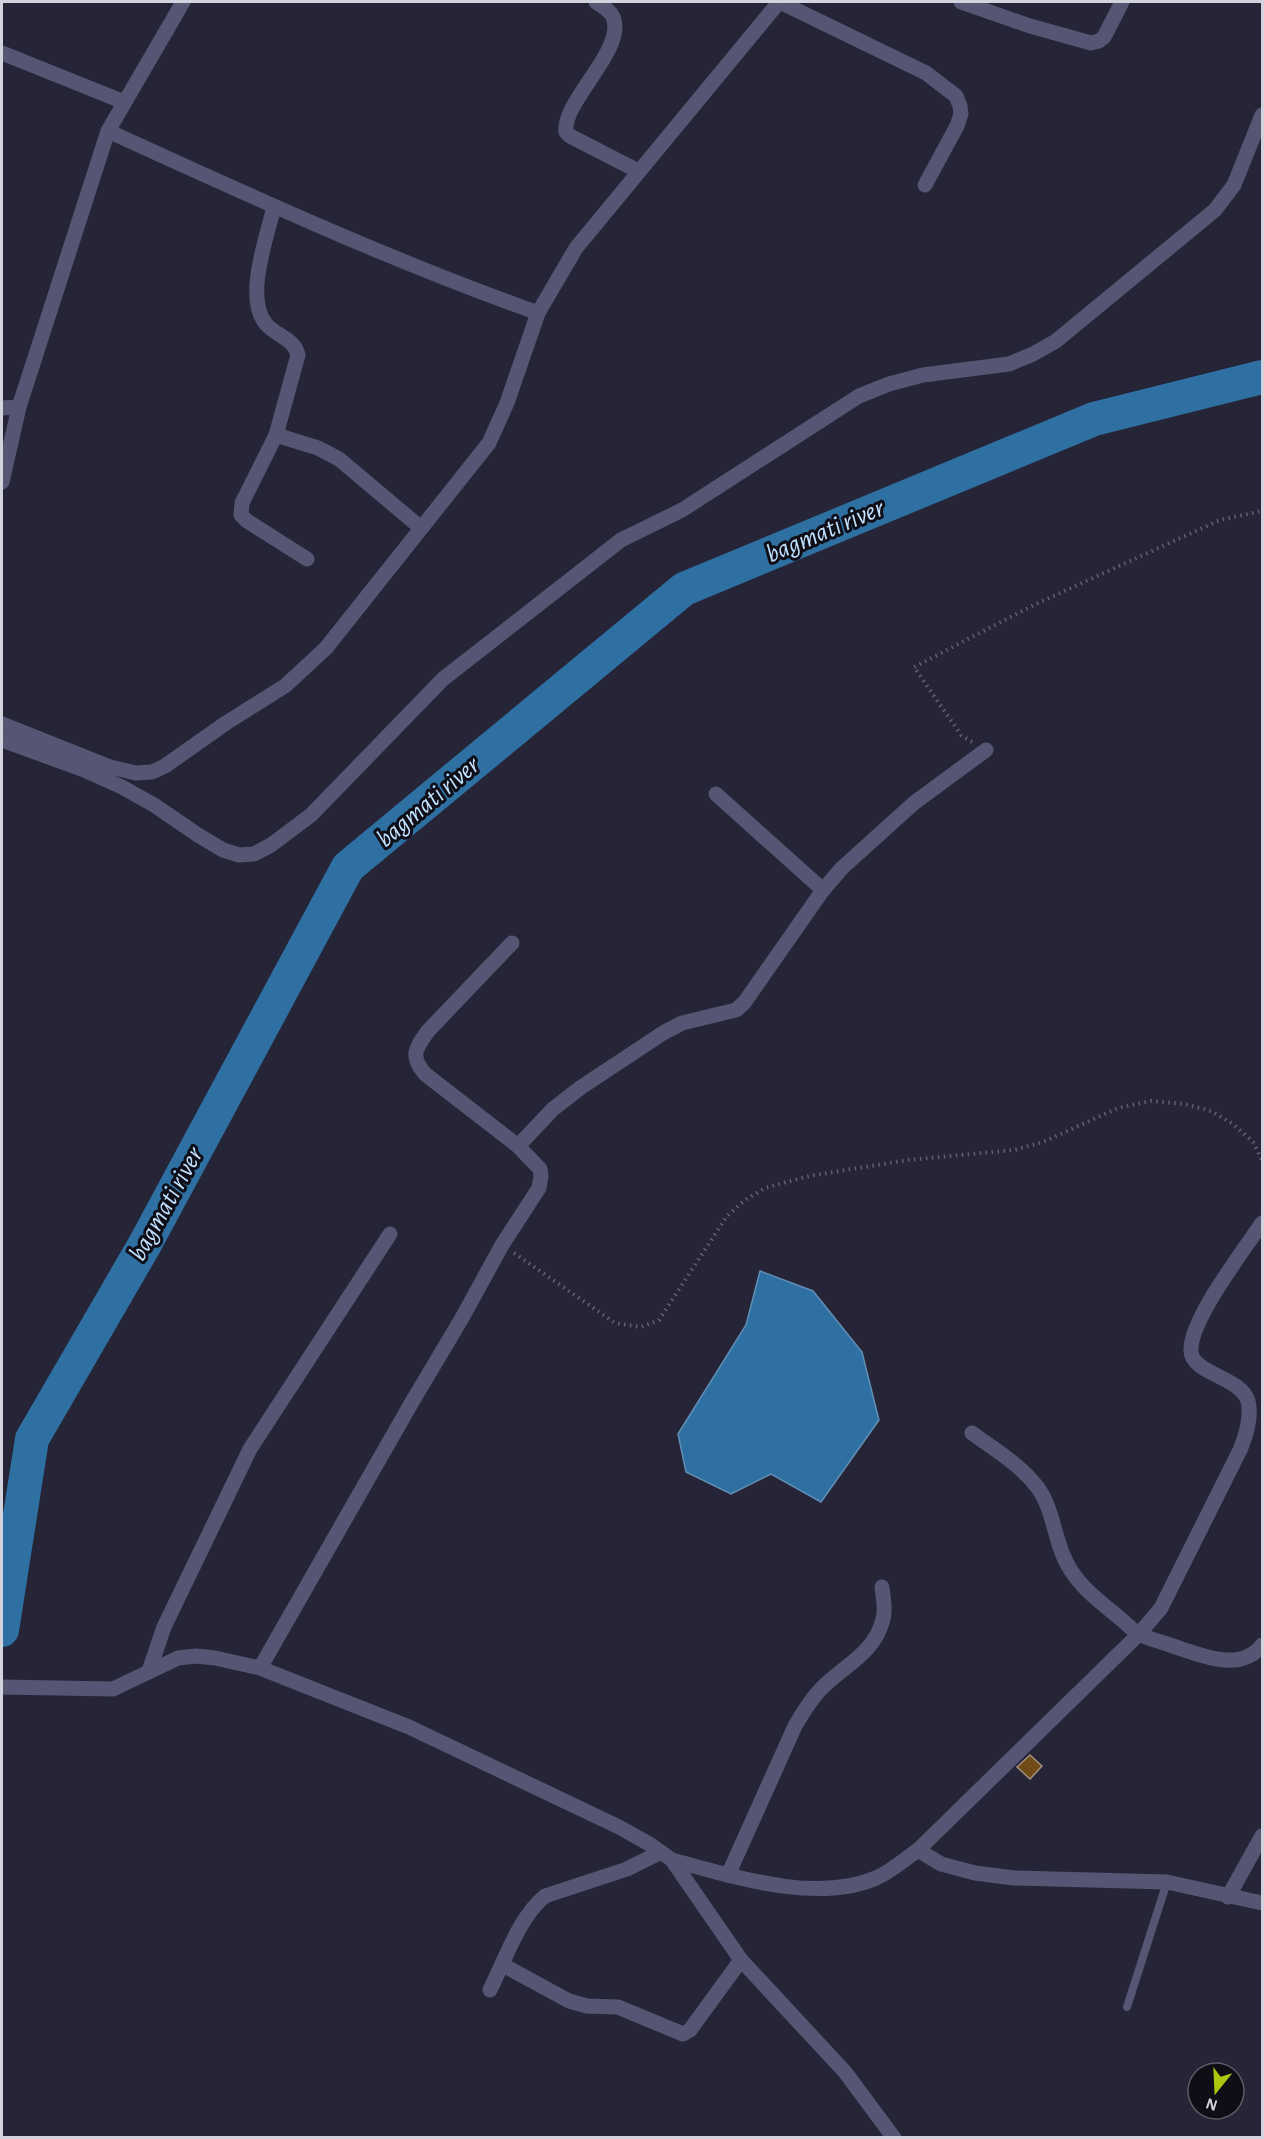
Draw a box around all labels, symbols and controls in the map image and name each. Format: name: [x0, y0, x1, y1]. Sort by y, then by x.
water label: bagmati river: [762, 494, 889, 567]
water label: bagmati river: [372, 751, 485, 852]
water label: bagmati river: [124, 1142, 208, 1265]
north arrow: [1186, 2061, 1246, 2121]
text: N: [1204, 2095, 1219, 2114]

